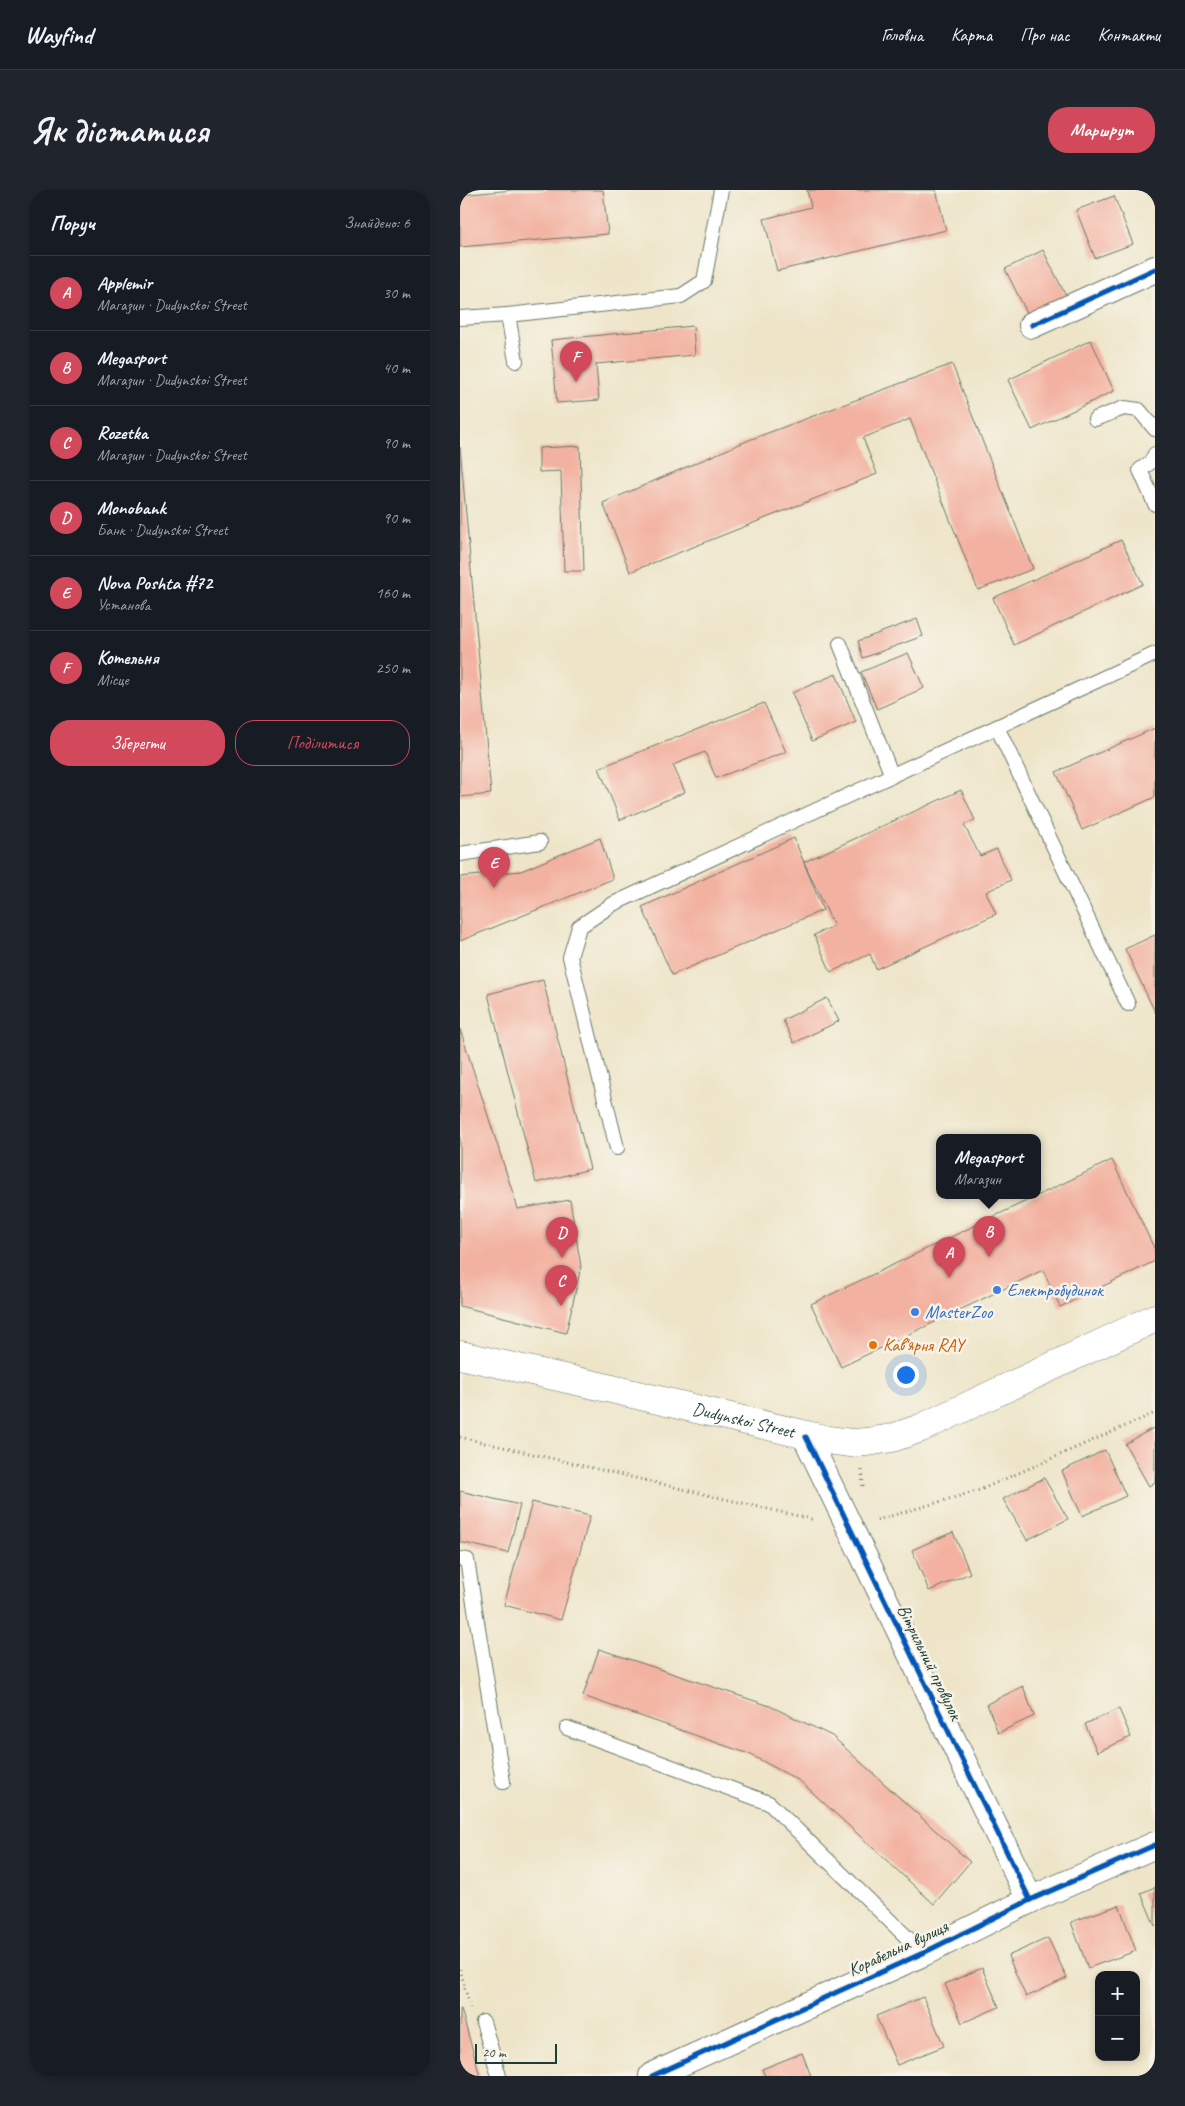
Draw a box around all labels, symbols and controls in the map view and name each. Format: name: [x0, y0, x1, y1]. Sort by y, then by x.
text: Wayfind: [25, 20, 92, 50]
text: Головна: [881, 24, 923, 46]
text: Карта: [951, 24, 992, 46]
text: Про нас: [1020, 24, 1070, 46]
text: Контакти: [1098, 24, 1160, 46]
button: Маршрут: [1048, 107, 1155, 153]
text: Як дістатися: [30, 108, 208, 153]
text: Поруч: [50, 210, 95, 236]
text: Знайдено: 6: [344, 213, 410, 233]
text: Applemir: [97, 271, 152, 295]
text: A: [62, 283, 70, 303]
text: 30 m: [383, 283, 410, 303]
text: Магазин · Dudynskoi Street: [97, 295, 247, 315]
pin: F: [560, 341, 592, 382]
text: Megasport: [97, 346, 166, 370]
text: B: [62, 358, 70, 378]
text: 40 m: [383, 358, 410, 378]
text: Магазин · Dudynskoi Street: [97, 370, 247, 390]
text: Rozetka: [97, 421, 148, 445]
text: C: [62, 433, 70, 453]
text: 90 m: [383, 433, 410, 453]
text: Магазин · Dudynskoi Street: [97, 445, 247, 465]
text: Monobank: [97, 496, 166, 520]
text: D: [61, 508, 71, 528]
text: 90 m: [383, 508, 410, 528]
text: Банк · Dudynskoi Street: [97, 520, 228, 540]
text: Nova Poshta #72: [97, 571, 212, 595]
text: E: [62, 583, 70, 603]
text: 160 m: [376, 583, 410, 603]
text: Установа: [97, 595, 150, 615]
text: Котельня: [97, 646, 159, 670]
text: F: [62, 658, 70, 678]
text: 250 m: [376, 658, 410, 678]
text: Місце: [97, 670, 129, 690]
button: Зберегти: [50, 720, 225, 766]
button: Поділитися: [235, 720, 410, 766]
pin: E: [478, 847, 510, 888]
popup: [936, 1134, 1041, 1199]
text: Megasport: [954, 1145, 1023, 1169]
text: Магазин: [954, 1169, 1001, 1189]
pin: B: [973, 1216, 1005, 1257]
pin: D: [546, 1217, 578, 1258]
pin: A: [933, 1237, 965, 1278]
pin: C: [545, 1265, 577, 1306]
place label: Електробудинок: [1007, 1279, 1104, 1301]
marker: Електробудинок: [991, 1284, 1003, 1296]
place label: MasterZoo: [925, 1301, 994, 1323]
marker: MasterZoo: [909, 1306, 921, 1318]
place label: Кав'ярня RAY: [883, 1334, 967, 1356]
marker: Кав'ярня RAY: [867, 1339, 879, 1351]
your location: [893, 1362, 919, 1388]
street label: Dudynskoi Street: [690, 1397, 799, 1443]
street label: Вітрильний провулок: [893, 1601, 968, 1725]
street label: Корабельна вулиця: [844, 1915, 953, 1981]
map controls: [1095, 1971, 1140, 2061]
button: +: [1095, 1971, 1140, 2016]
button: −: [1095, 2016, 1140, 2061]
scale bar: [475, 2041, 558, 2064]
text: 20 m: [482, 2044, 506, 2061]

